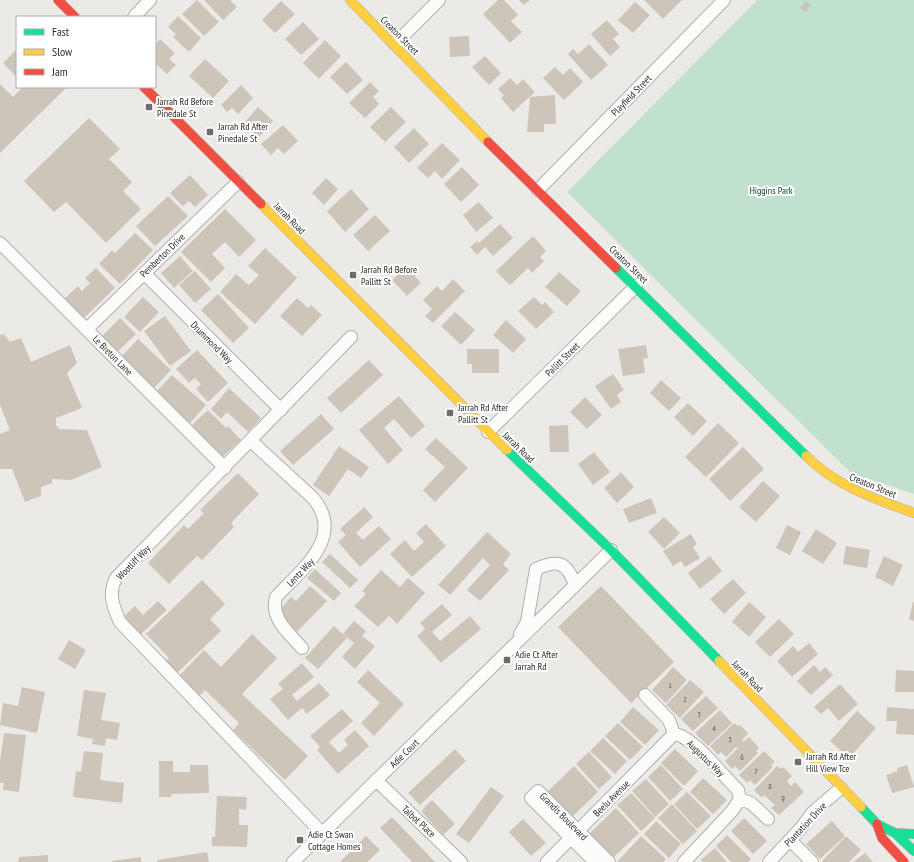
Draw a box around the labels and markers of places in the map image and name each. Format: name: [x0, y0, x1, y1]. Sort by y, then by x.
place label: Jarrah Rd Before Pinedale St: [156, 95, 213, 120]
marker: Jarrah Rd Before Pinedale St: [144, 102, 154, 112]
place label: Jarrah Rd After Pinedale St: [217, 120, 268, 145]
marker: Jarrah Rd After Pinedale St: [205, 127, 215, 137]
place label: Jarrah Rd Before Pallitt St: [360, 263, 417, 288]
marker: Jarrah Rd Before Pallitt St: [348, 270, 358, 280]
place label: Jarrah Rd After Pallitt St: [457, 401, 508, 426]
marker: Jarrah Rd After Pallitt St: [445, 408, 455, 418]
place label: Adie Ct After Jarrah Rd: [514, 648, 558, 673]
marker: Adie Ct After Jarrah Rd: [502, 655, 512, 665]
place label: Jarrah Rd After Hill View Tce: [805, 750, 856, 775]
marker: Jarrah Rd After Hill View Tce: [793, 757, 803, 767]
place label: Adie Ct Swan Cottage Homes: [308, 828, 361, 853]
marker: Adie Ct Swan Cottage Homes: [295, 835, 305, 845]

